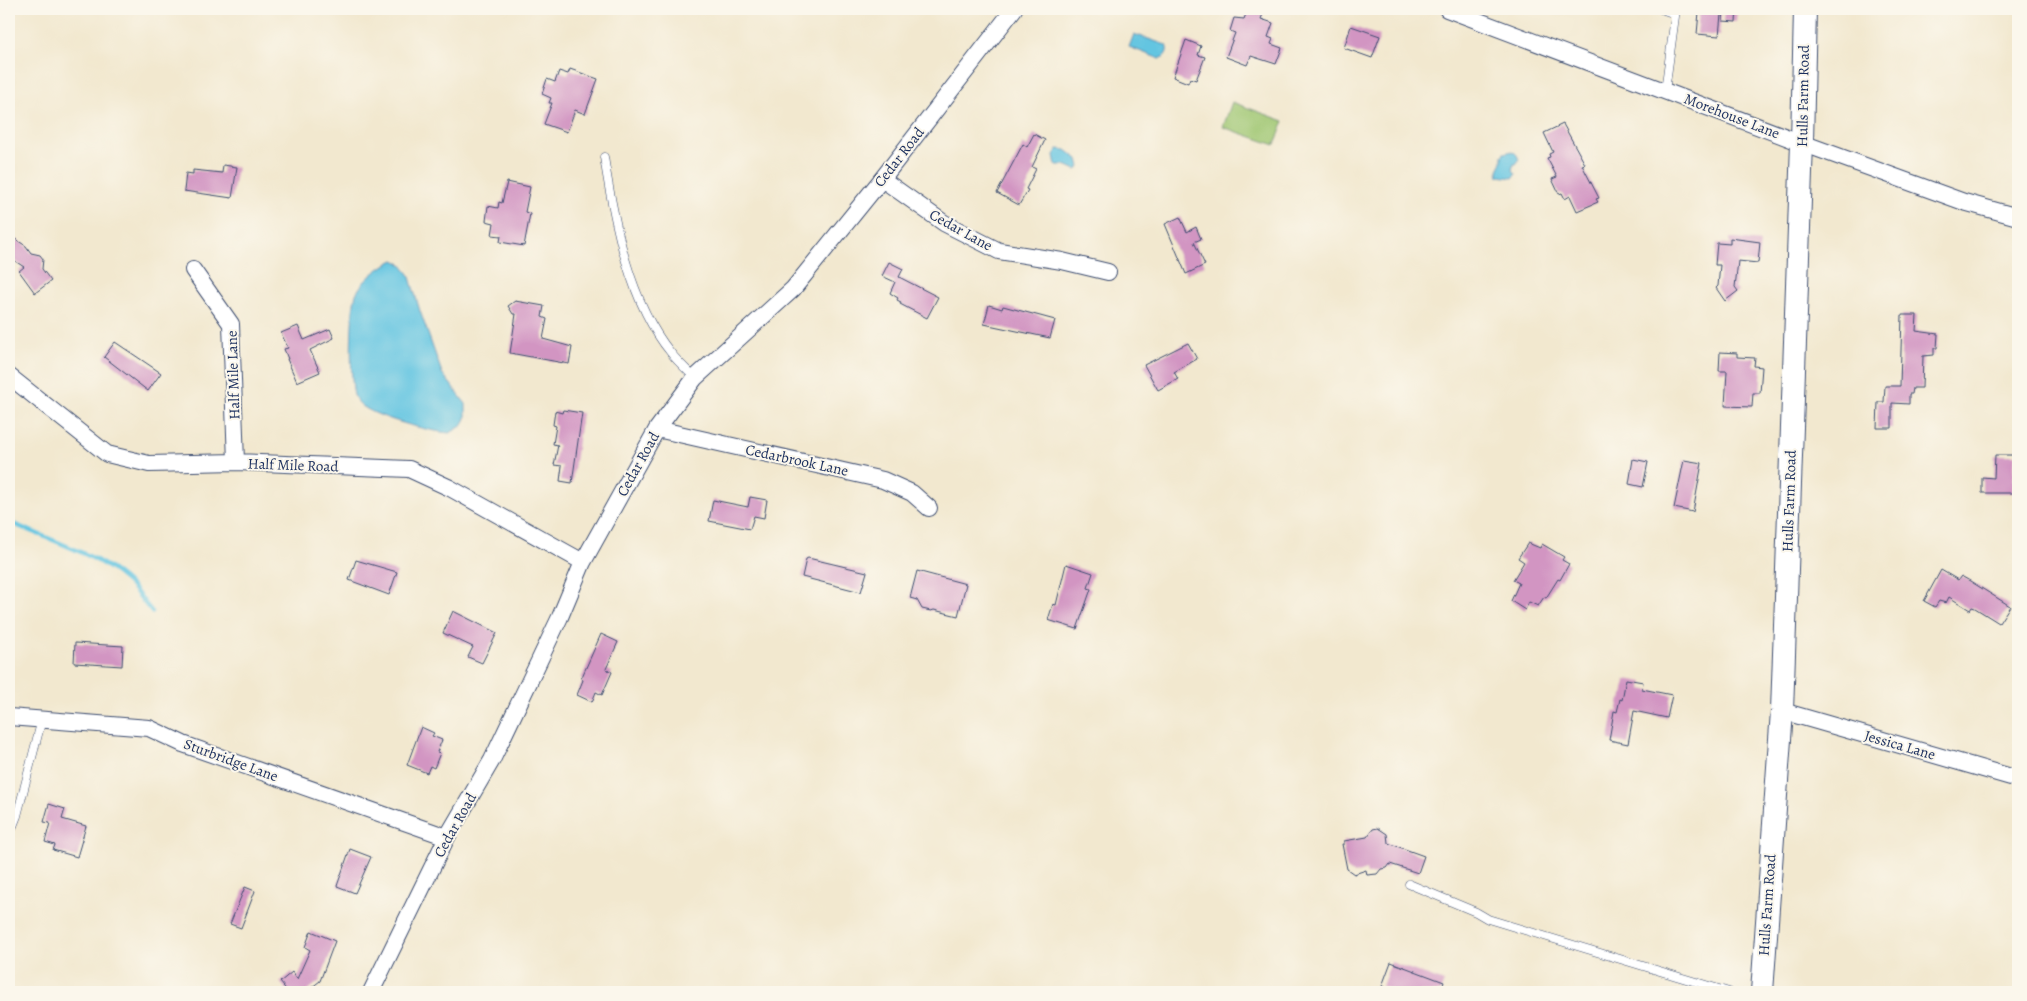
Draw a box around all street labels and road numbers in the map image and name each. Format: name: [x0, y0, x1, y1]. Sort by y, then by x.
street label: Hulls Farm Road: [1792, 44, 1814, 147]
street label: Morehouse Lane: [1681, 89, 1783, 144]
street label: Cedar Road: [869, 122, 929, 191]
street label: Cedar Lane: [926, 205, 996, 256]
street label: Half Mile Lane: [221, 330, 245, 420]
street label: Cedar Road: [612, 427, 664, 500]
street label: Cedarbrook Lane: [744, 439, 851, 481]
street label: Hulls Farm Road: [1777, 449, 1801, 552]
street label: Half Mile Road: [247, 453, 340, 477]
street label: Jessica Lane: [1862, 725, 1938, 765]
street label: Sturbridge Lane: [181, 734, 281, 786]
street label: Cedar Road: [429, 788, 481, 861]
street label: Hulls Farm Road: [1753, 852, 1781, 957]

